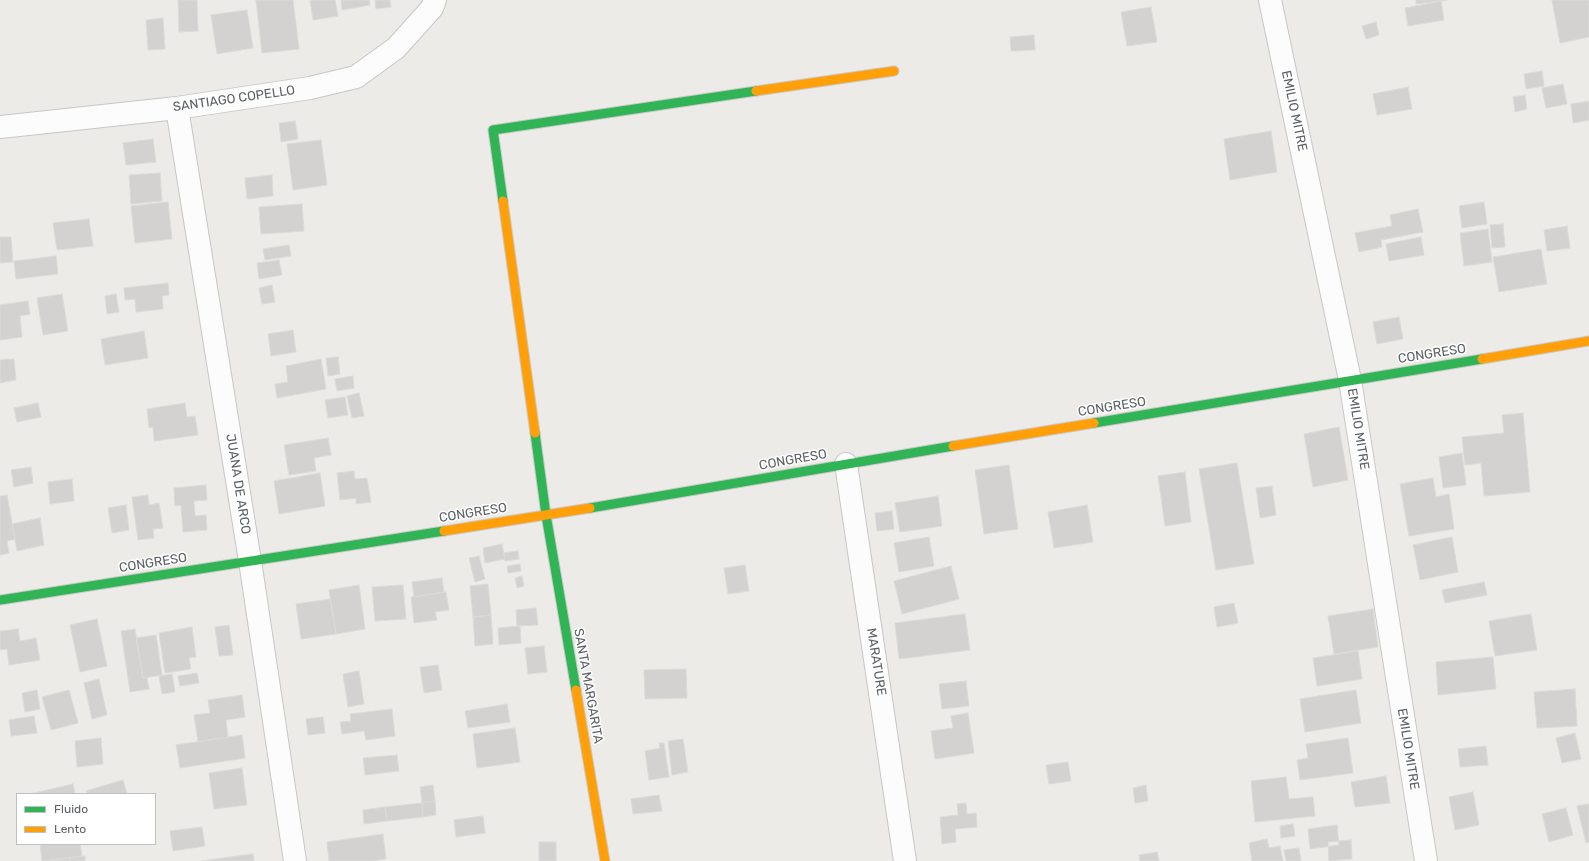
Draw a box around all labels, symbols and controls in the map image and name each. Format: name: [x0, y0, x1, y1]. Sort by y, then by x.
street label: EMILIO MITRE: [1278, 69, 1310, 153]
street label: SANTIAGO COPELLO: [172, 83, 296, 115]
street label: CONGRESO: [1397, 341, 1467, 367]
street label: EMILIO MITRE: [1344, 387, 1372, 471]
street label: CONGRESO: [1077, 394, 1147, 420]
street label: JUANA DE ARCO: [222, 433, 254, 535]
street label: CONGRESO: [758, 446, 828, 474]
street label: CONGRESO: [438, 500, 508, 526]
street label: CONGRESO: [118, 550, 188, 576]
street label: SANTA MARGARITA: [570, 627, 606, 745]
street label: MARATURE: [863, 627, 889, 697]
street label: EMILIO MITRE: [1394, 707, 1422, 791]
legend: [16, 793, 156, 845]
text: Fluido: [54, 802, 88, 816]
text: Lento: [54, 822, 86, 836]

